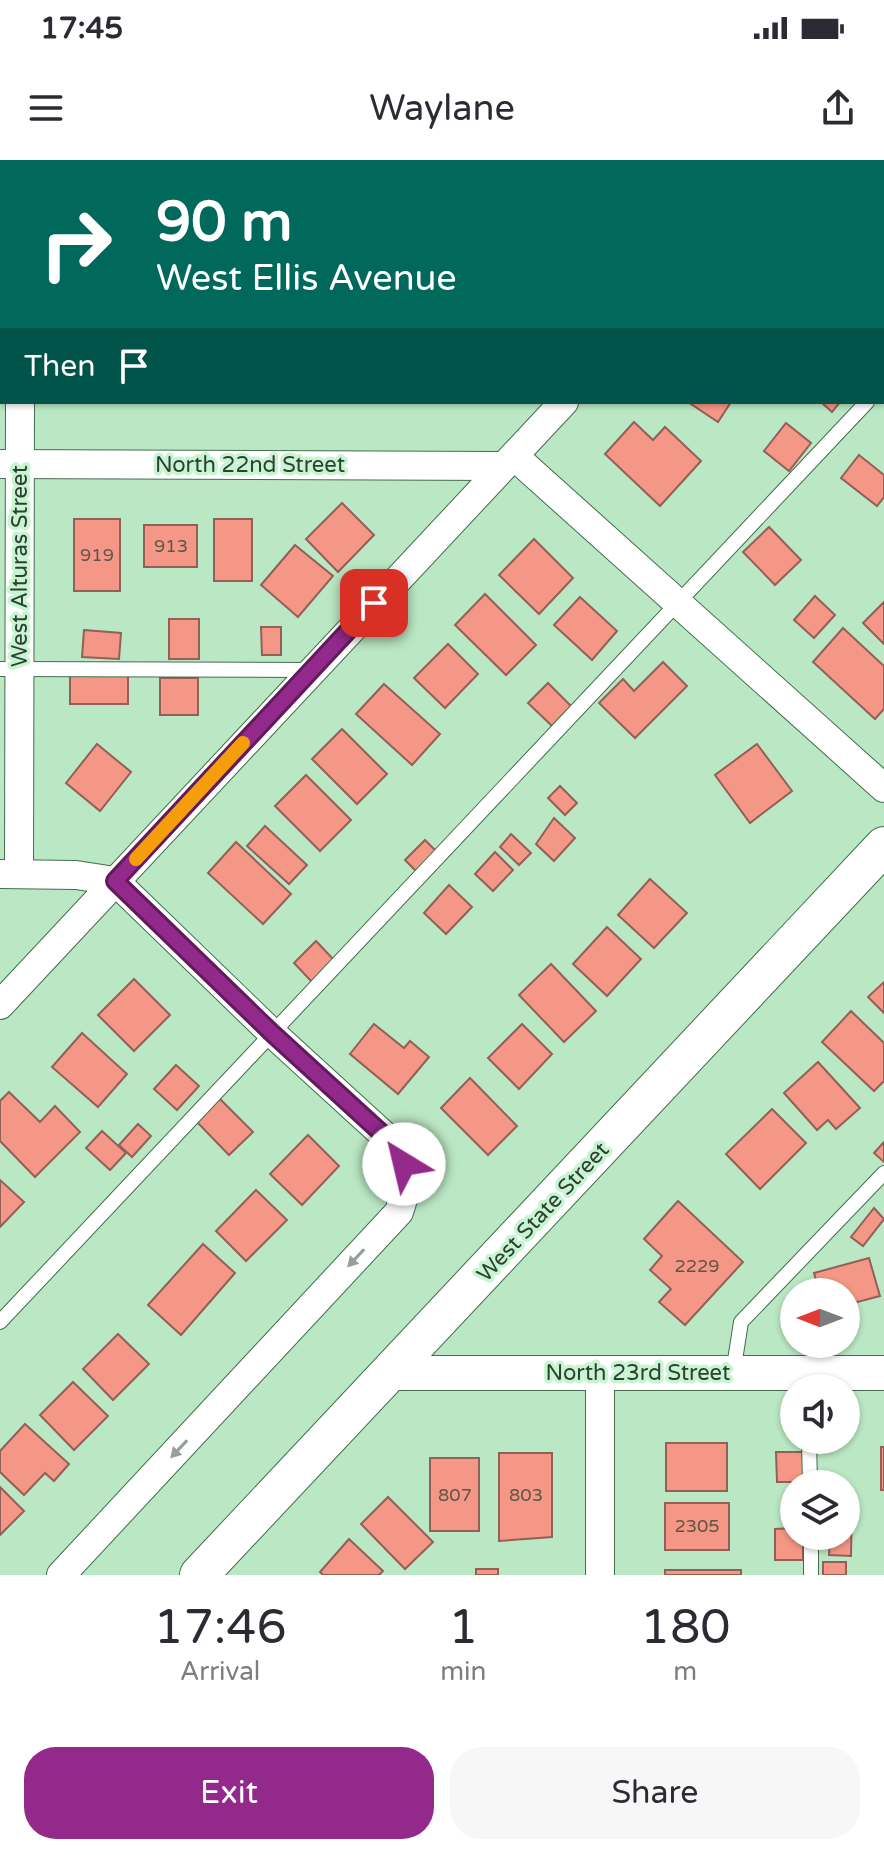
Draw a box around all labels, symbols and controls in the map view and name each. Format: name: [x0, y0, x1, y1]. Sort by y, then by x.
text: 17:45: [40, 10, 123, 47]
icon: menu: [24, 86, 68, 130]
icon: share: [816, 86, 860, 130]
text: Waylane: [369, 87, 515, 130]
text: 90 m: [156, 189, 292, 256]
icon: right: [24, 192, 128, 296]
text: West Ellis Avenue: [156, 257, 457, 300]
icon: arrive: [112, 344, 156, 388]
text: Then: [24, 348, 96, 385]
street label: North 22nd Street: [155, 452, 345, 478]
street label: West Alturas Street: [7, 465, 33, 667]
house number: 913: [154, 535, 188, 557]
house number: 919: [80, 544, 114, 566]
pin: [340, 569, 408, 637]
icon: arrive: [352, 581, 396, 625]
position arrow: [362, 1122, 446, 1206]
street label: West State Street: [472, 1137, 614, 1287]
one-way arrow: [347, 1249, 365, 1268]
house number: 2229: [674, 1255, 720, 1277]
north arrow: [780, 1278, 860, 1358]
map controls: [780, 1278, 860, 1550]
street label: North 23rd Street: [546, 1360, 730, 1386]
button: sound: [780, 1374, 860, 1454]
one-way arrow: [170, 1439, 188, 1458]
button: layers: [780, 1470, 860, 1550]
house number: 807: [438, 1484, 472, 1506]
house number: 803: [509, 1484, 543, 1506]
house number: 2305: [674, 1515, 720, 1537]
text: 17:46: [154, 1599, 287, 1657]
text: 1: [448, 1599, 478, 1657]
text: 180: [640, 1599, 730, 1657]
text: Arrival: [180, 1656, 260, 1687]
text: min: [440, 1656, 486, 1687]
text: m: [673, 1656, 697, 1687]
button: Exit: [24, 1747, 434, 1839]
button: Share: [450, 1747, 860, 1839]

